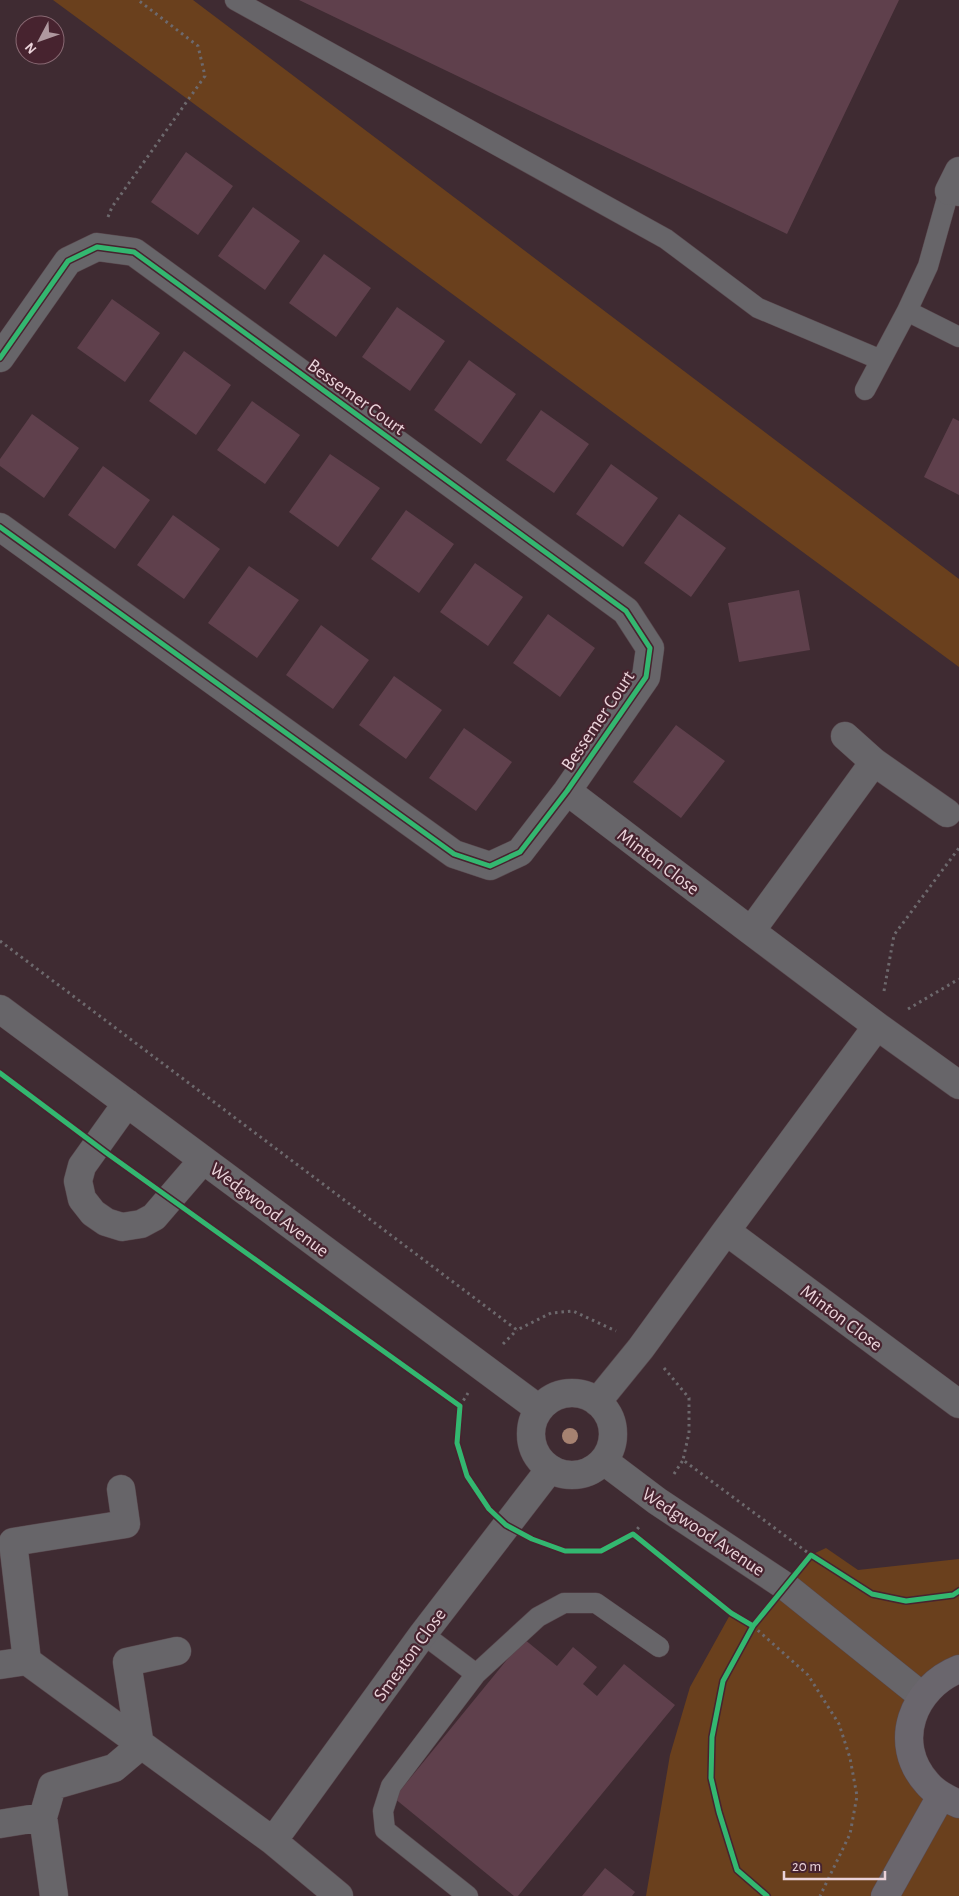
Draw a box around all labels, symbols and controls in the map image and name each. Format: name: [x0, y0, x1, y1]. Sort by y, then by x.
north arrow: [15, 15, 65, 65]
text: N: [22, 40, 39, 56]
street label: Bessemer Court: [304, 356, 408, 439]
street label: Bessemer Court: [558, 668, 638, 774]
street label: Minton Close: [614, 825, 703, 899]
street label: Wedgwood Avenue: [206, 1159, 332, 1261]
street label: Minton Close: [797, 1281, 886, 1355]
street label: Wedgwood Avenue: [638, 1484, 768, 1580]
street label: Smeaton Close: [370, 1605, 450, 1705]
scale bar: [784, 1848, 885, 1880]
text: 20 m: [792, 1859, 821, 1874]

